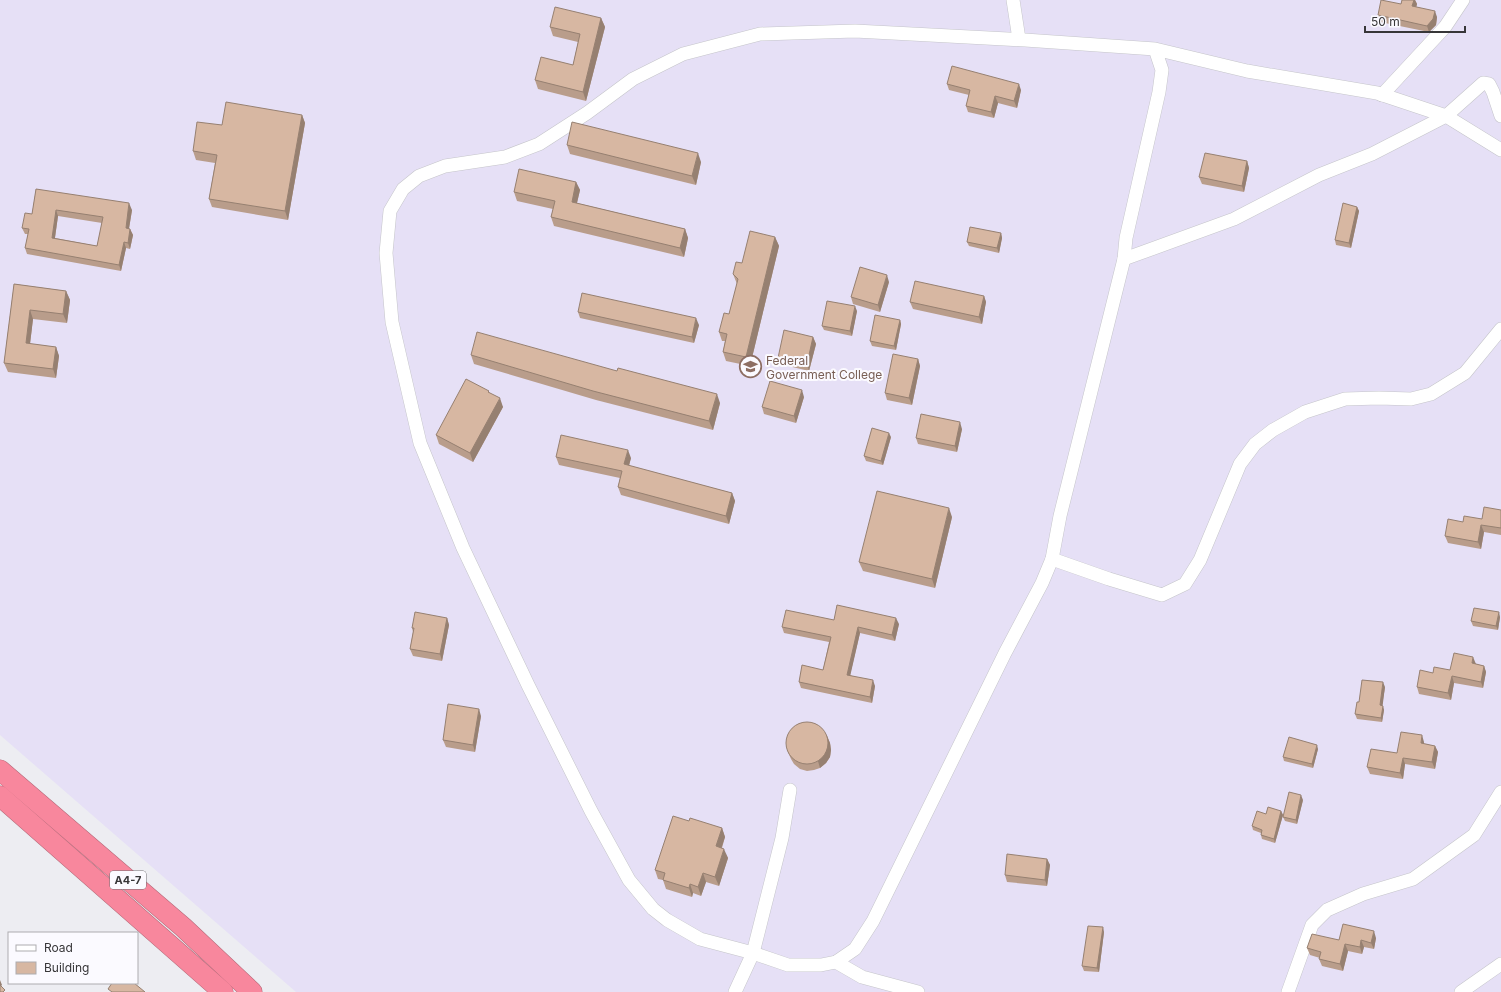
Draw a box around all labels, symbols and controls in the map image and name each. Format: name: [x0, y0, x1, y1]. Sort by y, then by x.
scale bar: [1365, 8, 1465, 34]
text: 50 m: [1371, 14, 1400, 29]
place label: Federal Government College: [766, 353, 882, 382]
school or university icon: Federal Government College: [737, 354, 763, 380]
road number: A4-7: [110, 871, 146, 889]
legend: [8, 932, 138, 984]
text: Road: [44, 940, 73, 955]
text: Building: [44, 960, 89, 975]

